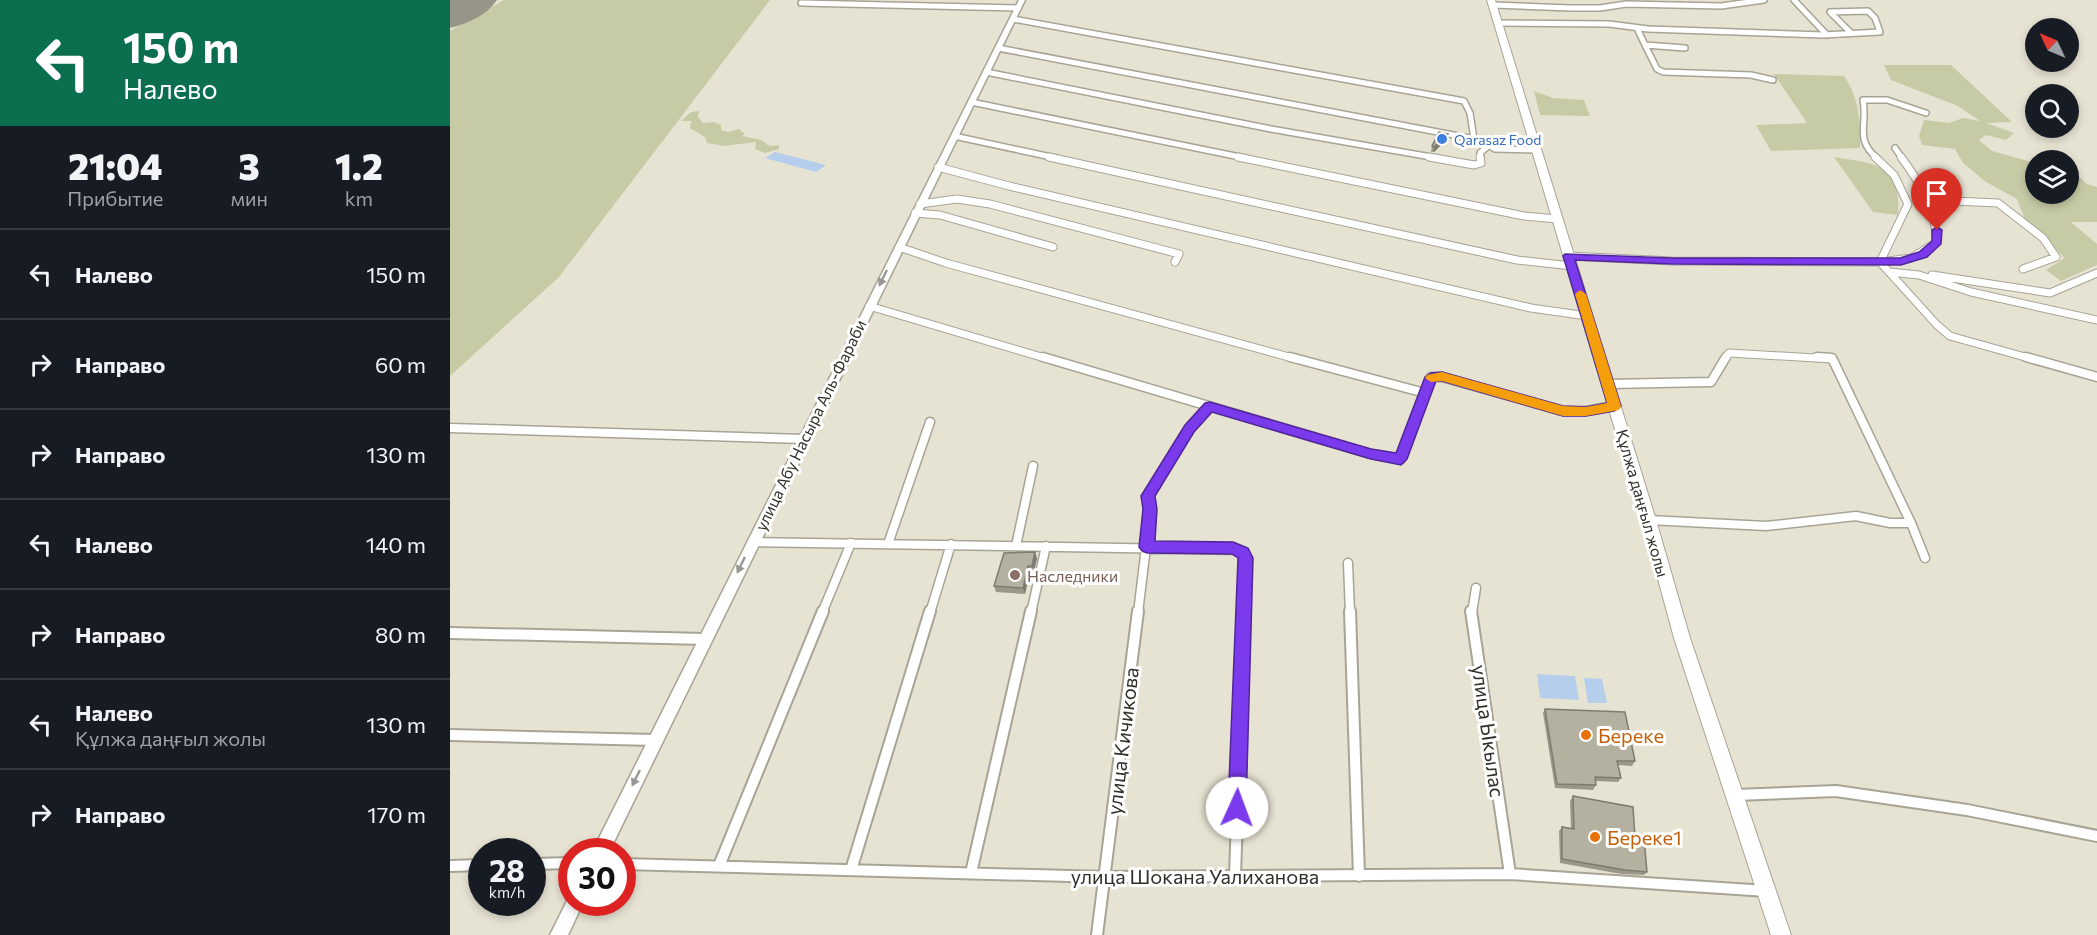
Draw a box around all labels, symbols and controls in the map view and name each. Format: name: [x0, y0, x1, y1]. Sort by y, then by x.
north arrow: [2025, 18, 2079, 72]
map controls: [2025, 18, 2079, 204]
text: 150 m: [123, 20, 239, 72]
icon: left: [24, 24, 102, 102]
text: Налево: [123, 72, 218, 105]
button: search: [2025, 84, 2079, 138]
place label: Qarasaz Food: [1454, 131, 1541, 148]
marker: Qarasaz Food: [1435, 132, 1449, 146]
text: 21:04: [68, 143, 162, 187]
text: 3: [239, 143, 260, 187]
text: 1.2: [335, 143, 383, 187]
button: layers: [2025, 150, 2079, 204]
pin: [1911, 168, 1962, 230]
icon: arrive: [1920, 177, 1953, 210]
text: Прибытие: [67, 186, 163, 210]
text: мин: [231, 186, 268, 210]
text: km: [345, 186, 373, 210]
icon: left: [24, 258, 57, 291]
text: Налево: [75, 261, 153, 288]
text: 150 m: [366, 261, 426, 288]
one-way arrow: [879, 269, 888, 286]
street label: улица Абу Насыра Аль-Фараби: [750, 316, 870, 534]
icon: right: [24, 348, 57, 381]
text: Направо: [75, 351, 165, 378]
text: 60 m: [375, 351, 426, 378]
street label: Құлжа даңғыл жолы: [1613, 427, 1673, 579]
icon: right: [24, 438, 57, 471]
text: Направо: [75, 441, 165, 468]
text: 130 m: [366, 441, 426, 468]
icon: left: [24, 528, 57, 561]
text: Налево: [75, 531, 153, 558]
text: 140 m: [366, 531, 426, 558]
one-way arrow: [736, 557, 745, 574]
place label: Наследники: [1027, 566, 1118, 585]
marker: Наследники: [1008, 568, 1022, 582]
icon: right: [24, 618, 57, 651]
text: Направо: [75, 621, 165, 648]
text: 80 m: [375, 621, 426, 648]
street label: улица Ыкылас: [1468, 663, 1510, 799]
street label: улица Кичикова: [1101, 666, 1143, 816]
text: Налево: [75, 699, 153, 726]
icon: left: [24, 708, 57, 741]
text: 130 m: [366, 711, 426, 738]
place label: Береке: [1598, 723, 1664, 747]
text: Құлжа даңғыл жолы: [75, 726, 266, 750]
marker: Береке: [1579, 728, 1593, 742]
one-way arrow: [632, 769, 642, 787]
position arrow: [1205, 776, 1269, 840]
icon: right: [24, 798, 57, 831]
text: Направо: [75, 801, 165, 828]
text: 170 m: [367, 801, 426, 828]
place label: Береке1: [1607, 825, 1682, 849]
marker: Береке1: [1588, 830, 1602, 844]
speed limit sign: 30: [558, 838, 636, 916]
text: 28: [489, 851, 525, 888]
street label: улица Шокана Уалиханова: [1071, 864, 1319, 888]
text: km/h: [489, 883, 525, 901]

